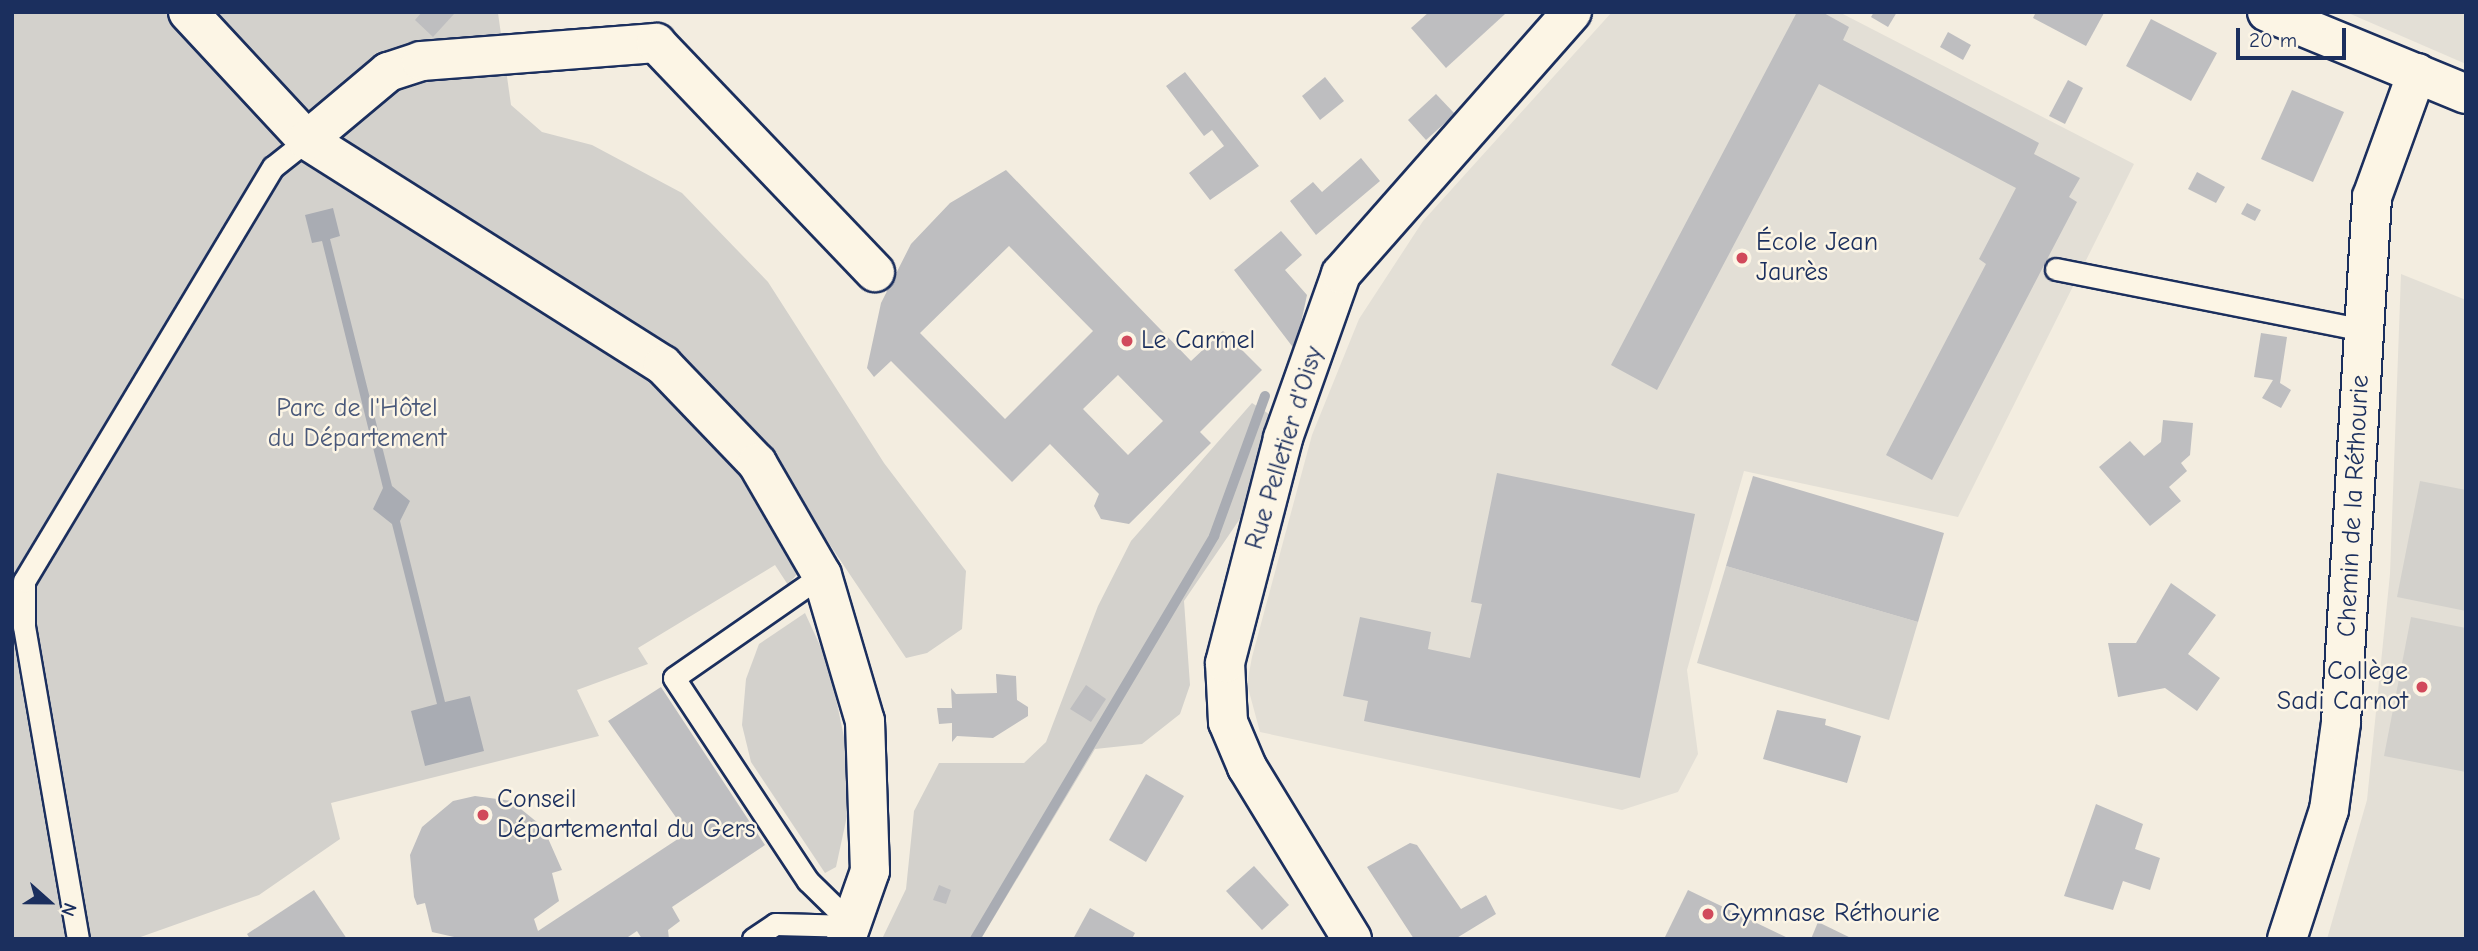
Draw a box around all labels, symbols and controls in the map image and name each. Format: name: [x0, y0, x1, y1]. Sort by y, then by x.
scale bar: [2240, 14, 2350, 58]
text: 20 m: [2249, 28, 2297, 52]
place label: École Jean Jaurès: [1756, 227, 1878, 288]
marker: École Jean Jaurès: [1734, 250, 1750, 266]
place label: Le Carmel: [1141, 325, 1255, 357]
marker: Le Carmel: [1119, 333, 1135, 349]
street label: Rue Pelletier d'Oisy: [1239, 343, 1331, 553]
street label: Chemin de la Réthourie: [2332, 374, 2376, 638]
park label: Parc de l'Hôtel du Département: [268, 393, 446, 454]
place label: Collège Sadi Carnot: [2277, 656, 2408, 718]
marker: Collège Sadi Carnot: [2414, 679, 2430, 695]
place label: Conseil Départemental du Gers: [497, 784, 756, 846]
marker: Conseil Départemental du Gers: [475, 807, 491, 823]
north arrow: [14, 867, 84, 937]
place label: Gymnase Réthourie: [1722, 898, 1940, 930]
text: N: [56, 900, 81, 919]
marker: Gymnase Réthourie: [1700, 906, 1716, 922]

